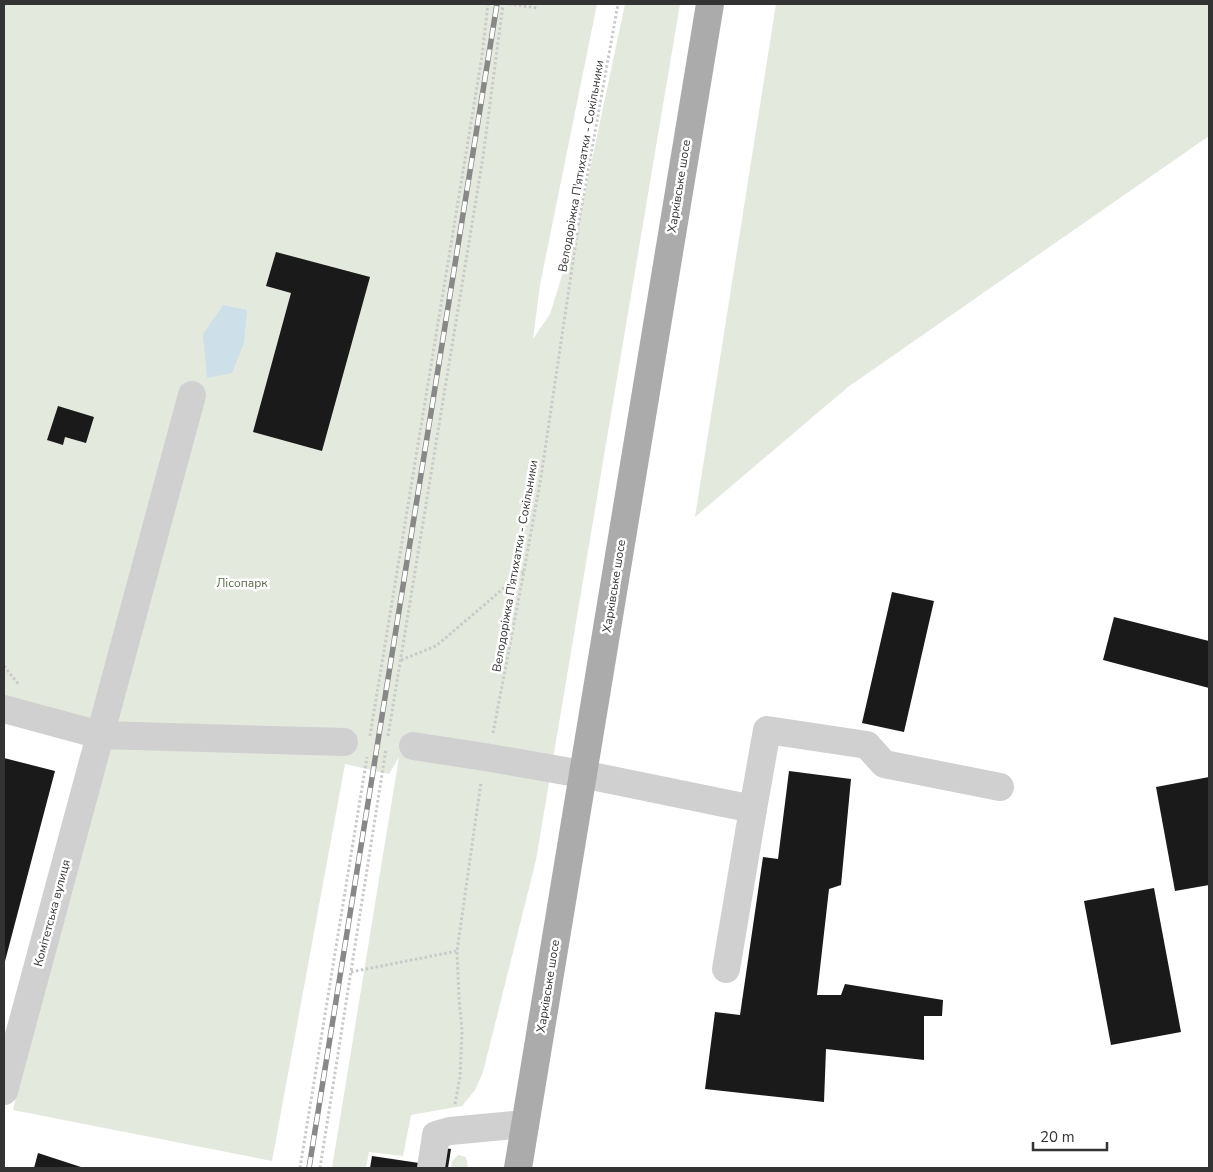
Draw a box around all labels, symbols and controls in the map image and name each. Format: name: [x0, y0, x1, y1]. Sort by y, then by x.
street label: Велодоріжка П'ятихатки - Сокільники: [554, 59, 608, 273]
street label: Харківське шосе: [664, 138, 694, 234]
street label: Велодоріжка П'ятихатки - Сокільники: [488, 459, 542, 673]
street label: Харківське шосе: [599, 538, 629, 634]
park label: Лісопарк: [216, 575, 268, 591]
street label: Комітетська вулиця: [30, 858, 74, 968]
street label: Харківське шосе: [533, 938, 563, 1034]
scale bar: [1033, 1120, 1107, 1152]
text: 20 m: [1040, 1127, 1075, 1147]

